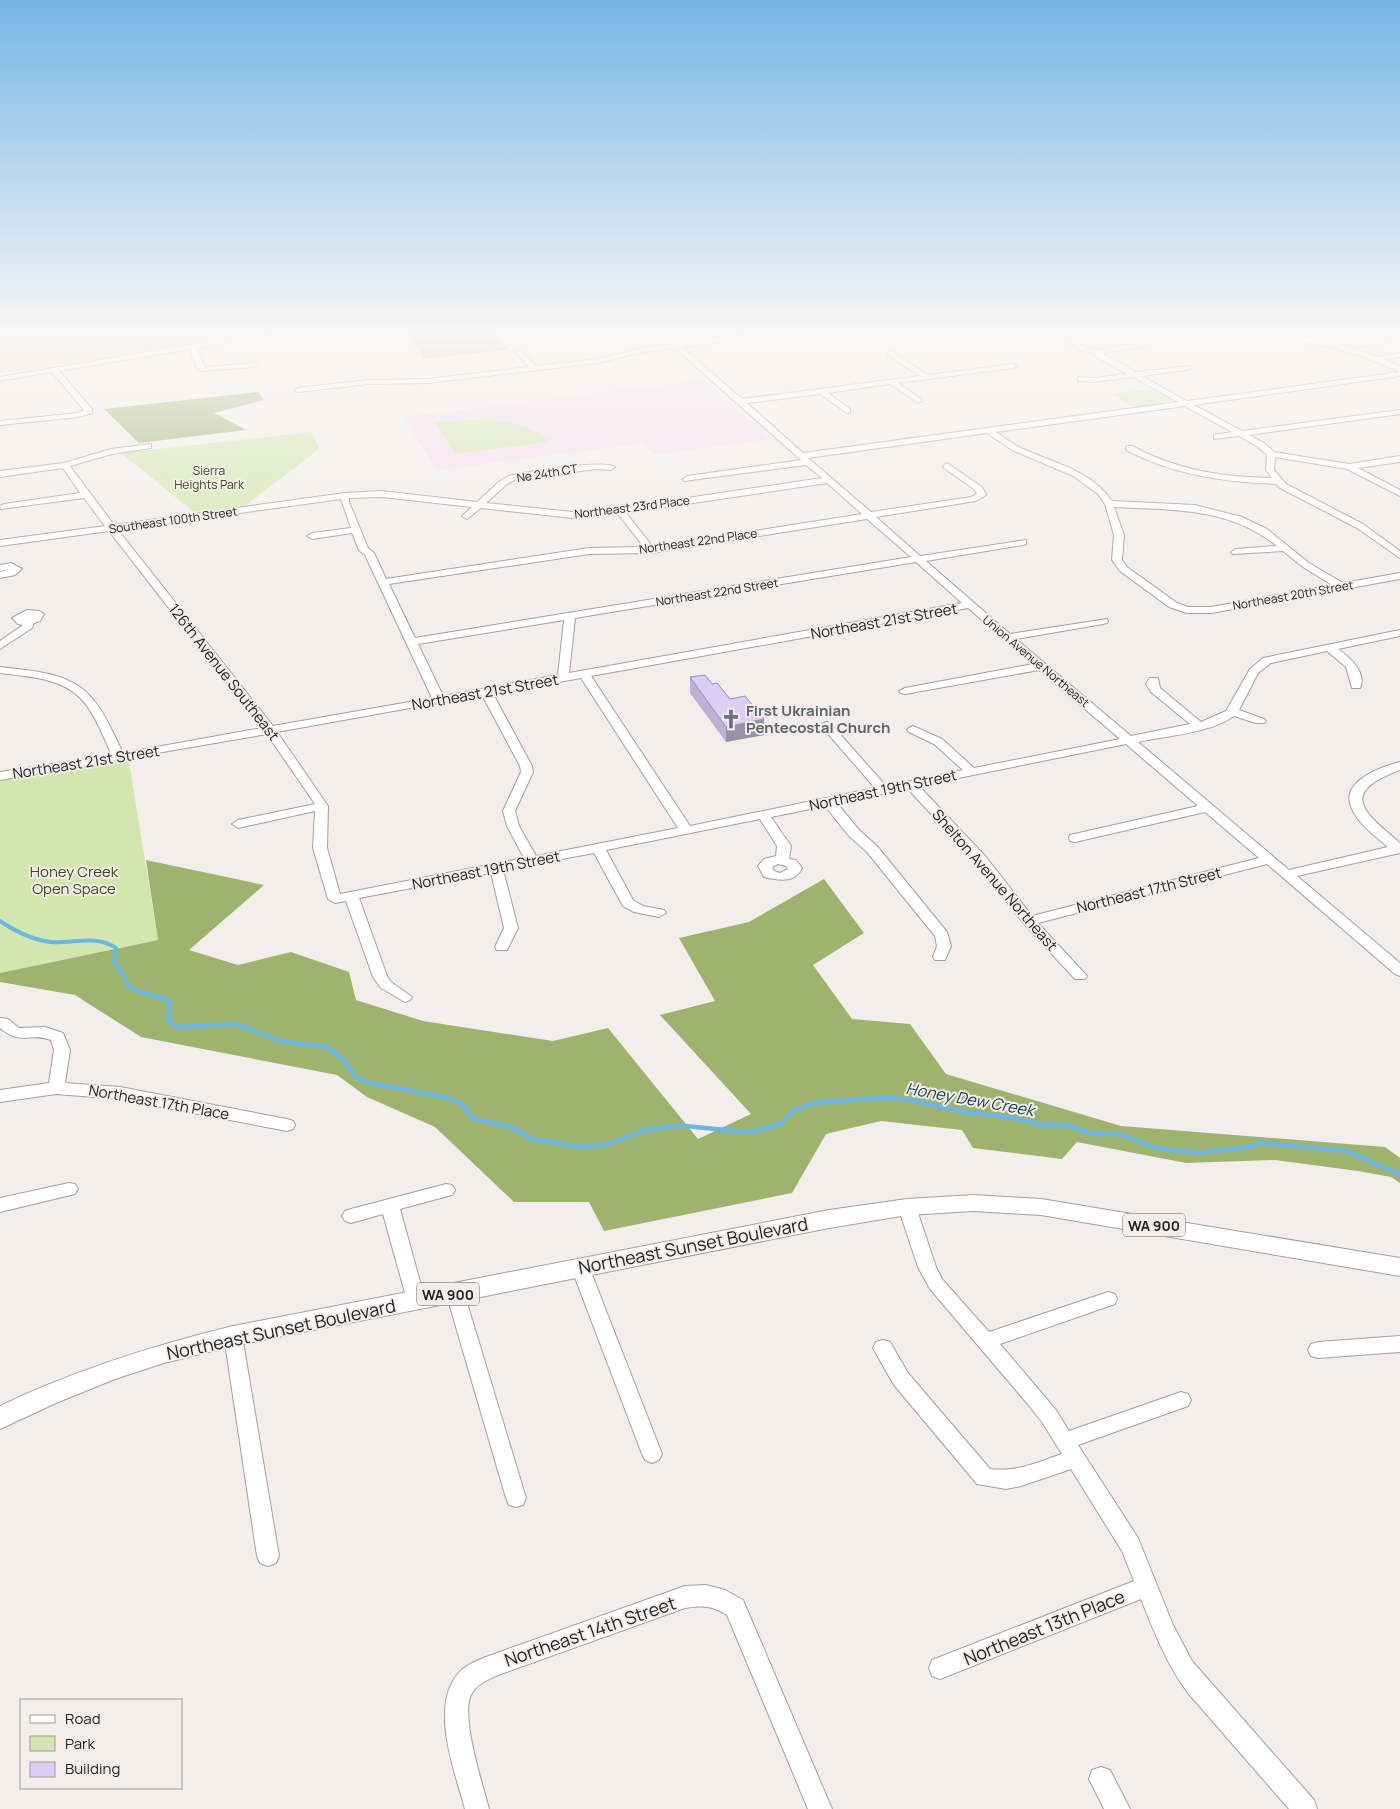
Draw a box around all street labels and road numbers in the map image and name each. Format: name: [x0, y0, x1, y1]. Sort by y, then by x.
street label: Ne 24th CT: [515, 460, 579, 486]
street label: Northeast 23rd Place: [573, 491, 691, 523]
street label: Southeast 100th Street: [108, 503, 239, 537]
street label: Northeast 22nd Place: [638, 524, 758, 558]
street label: Northeast 22nd Street: [654, 574, 780, 610]
street label: Northeast 20th Street: [1231, 576, 1355, 614]
street label: Northeast 21st Street: [809, 598, 959, 644]
street label: 126th Avenue Southeast: [164, 599, 284, 745]
street label: Union Avenue Northeast: [979, 611, 1093, 711]
street label: Northeast 21st Street: [410, 669, 560, 715]
street label: Northeast 21st Street: [11, 740, 161, 784]
street label: Northeast 19th Street: [807, 764, 959, 816]
street label: Shelton Avenue Northeast: [928, 805, 1062, 955]
street label: Northeast 19th Street: [410, 845, 562, 895]
street label: Northeast 17th Street: [1074, 862, 1224, 918]
street label: Northeast 17th Place: [87, 1079, 231, 1125]
street label: Northeast Sunset Boulevard: [576, 1211, 810, 1279]
road number: WA 900: [1123, 1214, 1185, 1236]
road number: WA 900: [417, 1282, 479, 1306]
street label: Northeast Sunset Boulevard: [164, 1293, 398, 1365]
street label: Northeast 13th Place: [960, 1584, 1128, 1670]
street label: Northeast 14th Street: [501, 1590, 679, 1672]

